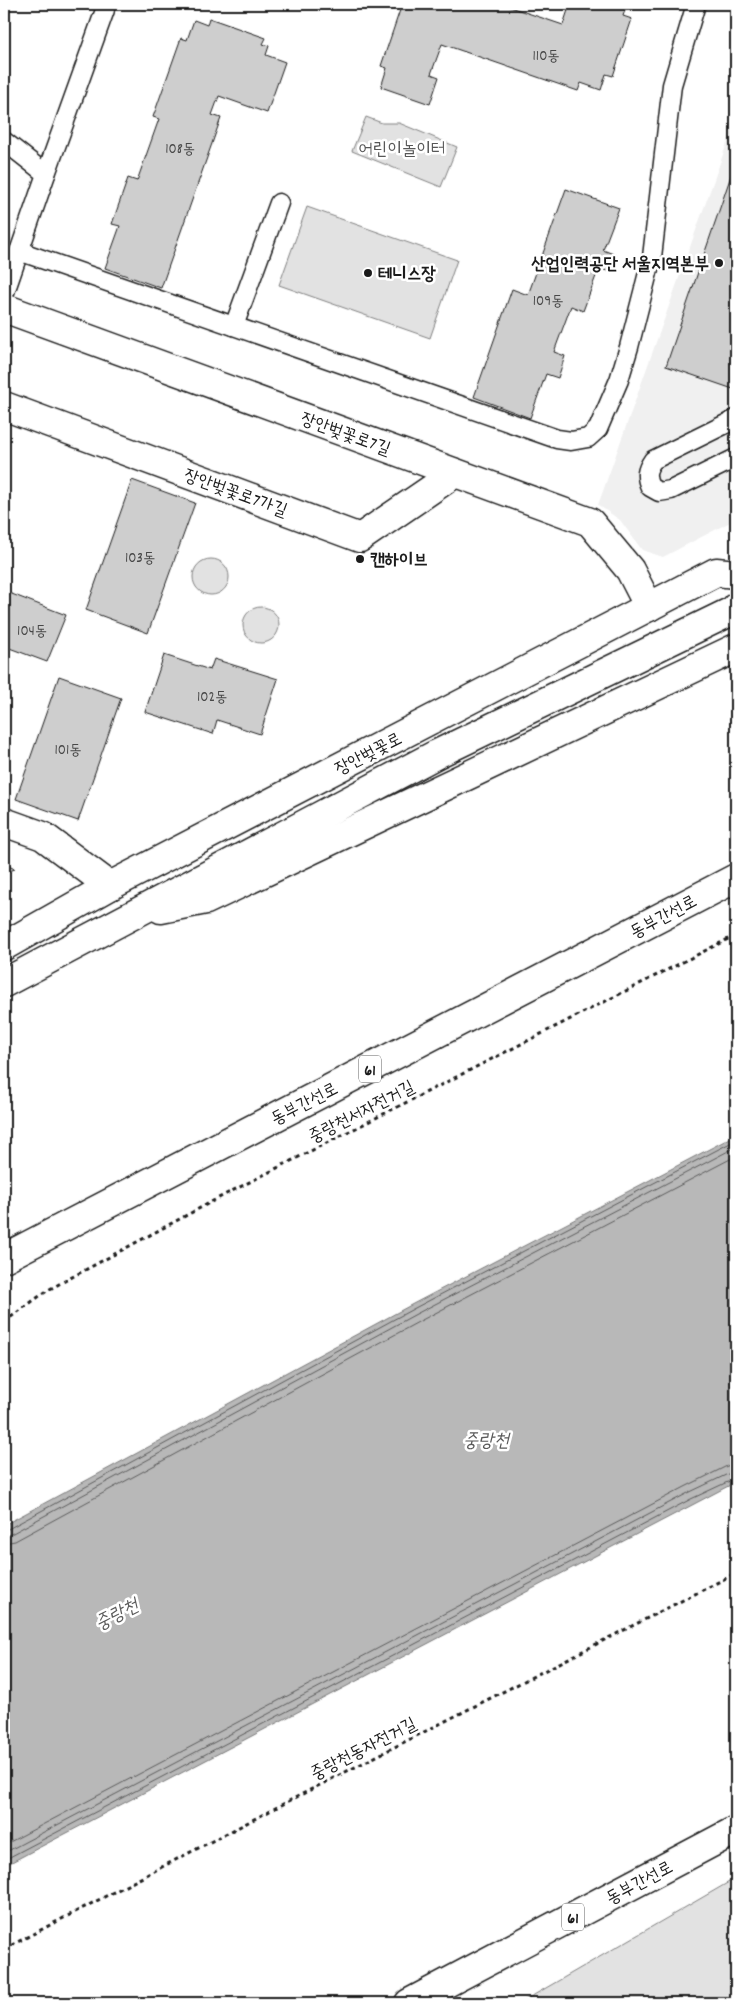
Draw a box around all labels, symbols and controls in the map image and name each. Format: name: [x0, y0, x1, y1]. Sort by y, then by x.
house number: 110동: [533, 46, 559, 68]
park label: 어린이놀이터: [359, 138, 445, 163]
house number: 108동: [165, 139, 195, 161]
place label: 산업인력공단 서울지역본부: [531, 253, 709, 278]
marker: 산업인력공단 서울지역본부: [713, 257, 725, 269]
place label: 테니스장: [378, 263, 436, 288]
marker: 테니스장: [362, 267, 374, 279]
house number: 109동: [533, 291, 563, 313]
street label: 장안벚꽃로7길: [297, 408, 394, 463]
street label: 장안벚꽃로7가길: [180, 464, 291, 525]
house number: 103동: [125, 548, 155, 570]
place label: 캔하이브: [370, 549, 428, 574]
marker: 캔하이브: [354, 553, 366, 565]
house number: 104동: [17, 621, 47, 643]
house number: 102동: [197, 687, 227, 709]
street label: 장안벚꽃로: [331, 728, 407, 783]
house number: 101동: [55, 740, 81, 762]
street label: 동부간선로: [626, 890, 702, 946]
road number: 61: [359, 1056, 381, 1082]
street label: 중랑천서자전거길: [305, 1076, 420, 1151]
street label: 동부간선로: [267, 1078, 343, 1133]
water label: 중랑천: [463, 1429, 511, 1456]
water label: 중랑천: [91, 1593, 146, 1639]
street label: 중랑천동자전거길: [307, 1713, 422, 1788]
street label: 동부간선로: [602, 1856, 678, 1912]
road number: 61: [562, 1904, 584, 1930]

